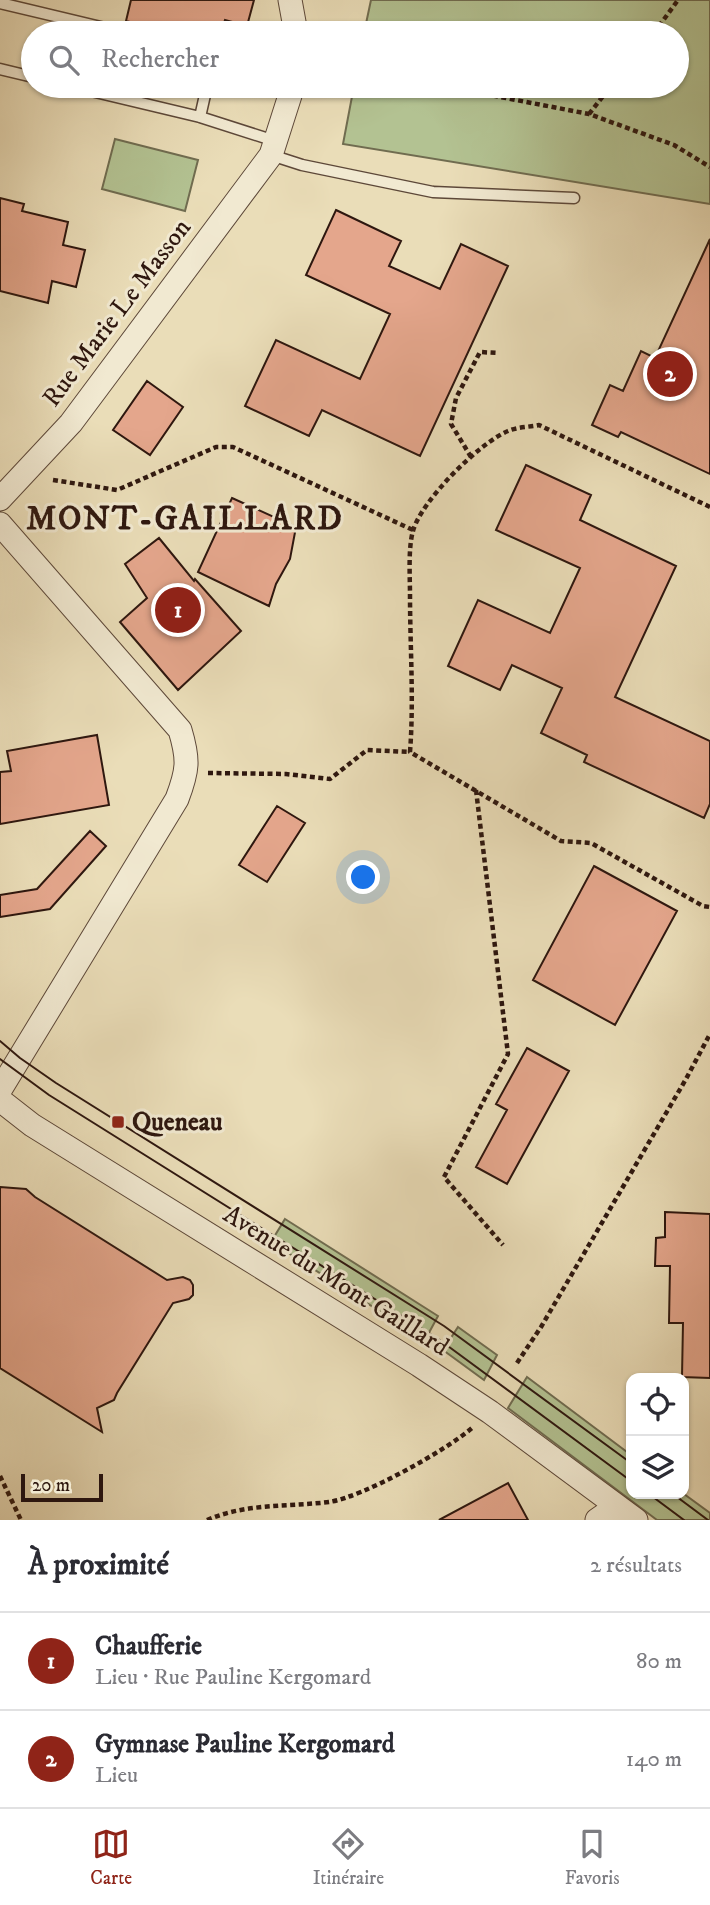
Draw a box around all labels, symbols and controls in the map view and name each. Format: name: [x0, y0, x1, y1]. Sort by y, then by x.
search box: [21, 21, 689, 98]
icon: search: [45, 41, 83, 79]
text: Rechercher: [101, 43, 219, 76]
street label: Rue Marie Le Masson: [35, 212, 199, 414]
pin: 2: [647, 348, 693, 400]
district label: MONT-GAILLARD: [26, 499, 344, 540]
pin: 1: [155, 584, 201, 636]
your location: [346, 860, 380, 894]
place label: Queneau: [132, 1106, 223, 1139]
marker: Queneau: [110, 1114, 126, 1130]
street label: Avenue du Mont Gaillard: [217, 1198, 455, 1364]
map controls: [626, 1373, 689, 1499]
button: locate: [626, 1373, 689, 1436]
button: layers: [626, 1436, 689, 1499]
scale bar: [21, 1471, 103, 1503]
text: 20 m: [32, 1474, 70, 1497]
text: À proximité: [28, 1547, 169, 1584]
text: 2 résultats: [590, 1551, 682, 1580]
text: Chaufferie: [95, 1630, 202, 1663]
text: 1: [47, 1647, 55, 1676]
text: 80 m: [636, 1647, 682, 1676]
text: Lieu · Rue Pauline Kergomard: [95, 1663, 371, 1692]
text: Gymnase Pauline Kergomard: [95, 1728, 395, 1761]
text: 2: [45, 1745, 57, 1774]
text: 140 m: [626, 1745, 682, 1774]
text: Lieu: [95, 1761, 138, 1790]
tab: Carte: [90, 1825, 132, 1890]
tab: Itinéraire: [313, 1825, 384, 1890]
tab: Favoris: [565, 1825, 620, 1890]

